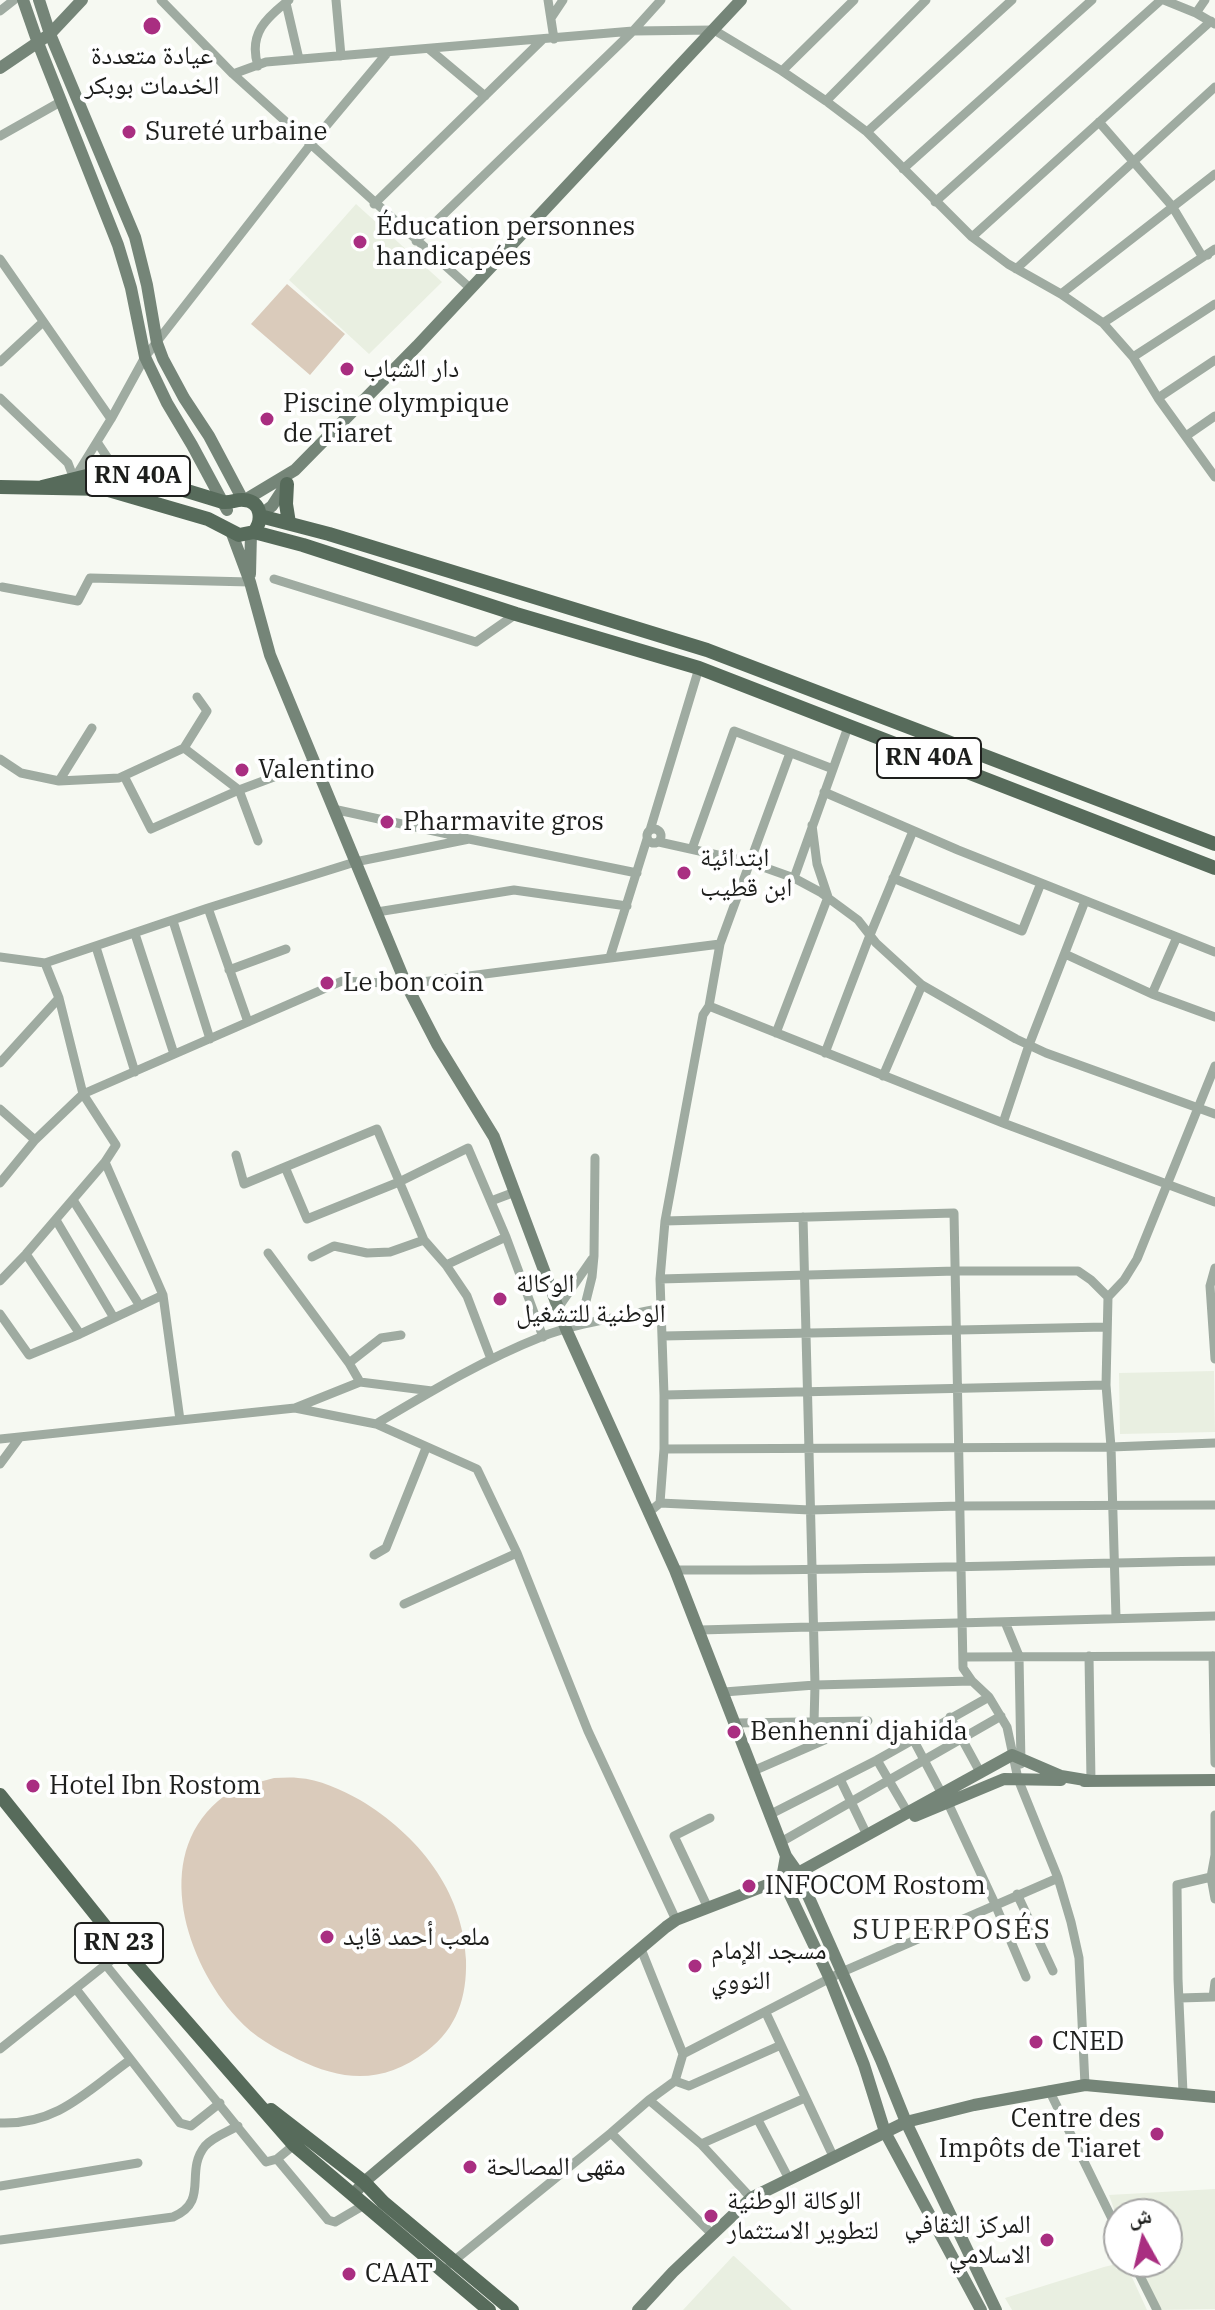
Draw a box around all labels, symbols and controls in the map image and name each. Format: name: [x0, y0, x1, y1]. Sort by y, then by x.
marker: عيادة متعددة الخدمات بوبكر: [141, 15, 163, 37]
place label: عيادة متعددة الخدمات بوبكر: [85, 40, 219, 102]
place label: Sureté urbaine: [145, 116, 327, 148]
marker: Sureté urbaine: [120, 123, 138, 141]
place label: Éducation personnes handicapées: [376, 211, 635, 272]
marker: Éducation personnes handicapées: [351, 233, 369, 251]
place label: دار الشباب: [363, 353, 459, 385]
marker: دار الشباب: [338, 360, 356, 378]
place label: Piscine olympique de Tiaret: [283, 388, 509, 450]
marker: Piscine olympique de Tiaret: [258, 410, 276, 428]
road number: RN 40A: [86, 456, 190, 496]
road number: RN 40A: [877, 738, 981, 778]
place label: Valentino: [258, 754, 375, 786]
marker: Valentino: [233, 761, 251, 779]
place label: Pharmavite gros: [403, 806, 604, 838]
marker: Pharmavite gros: [378, 813, 396, 831]
place label: ابتدائية ابن قطيب: [700, 842, 792, 904]
marker: ابتدائية ابن قطيب: [675, 864, 693, 882]
place label: Le bon coin: [343, 967, 484, 999]
marker: Le bon coin: [318, 974, 336, 992]
place label: الوكالة الوطنية للتشغيل: [516, 1268, 666, 1330]
marker: الوكالة الوطنية للتشغيل: [491, 1290, 509, 1308]
place label: Benhenni djahida: [750, 1716, 968, 1748]
marker: Benhenni djahida: [725, 1723, 743, 1741]
place label: Hotel Ibn Rostom: [49, 1770, 261, 1802]
marker: Hotel Ibn Rostom: [24, 1777, 42, 1795]
place label: INFOCOM Rostom: [765, 1870, 986, 1902]
marker: INFOCOM Rostom: [740, 1877, 758, 1895]
district label: SUPERPOSÉS: [852, 1914, 1052, 1948]
place label: ملعب أحمد قايد: [343, 1921, 490, 1953]
road number: RN 23: [75, 1923, 163, 1963]
marker: ملعب أحمد قايد: [318, 1928, 336, 1946]
place label: مسجد الإمام النووي: [711, 1935, 827, 1996]
marker: مسجد الإمام النووي: [686, 1957, 704, 1975]
place label: CNED: [1052, 2026, 1124, 2058]
marker: CNED: [1027, 2033, 1045, 2051]
place label: Centre des Impôts de Tiaret: [939, 2103, 1141, 2164]
marker: Centre des Impôts de Tiaret: [1148, 2125, 1166, 2143]
place label: مقهى المصالحة: [486, 2151, 626, 2183]
marker: مقهى المصالحة: [461, 2158, 479, 2176]
place label: الوكالة الوطنية لتطوير الاستثمار: [727, 2185, 879, 2246]
north arrow: [1103, 2198, 1183, 2278]
text: ش: [1126, 2200, 1153, 2232]
marker: الوكالة الوطنية لتطوير الاستثمار: [702, 2207, 720, 2225]
place label: المركز الثقافي الاسلامي: [904, 2209, 1031, 2270]
marker: المركز الثقافي الاسلامي: [1038, 2231, 1056, 2249]
place label: CAAT: [365, 2258, 433, 2290]
marker: CAAT: [340, 2265, 358, 2283]

